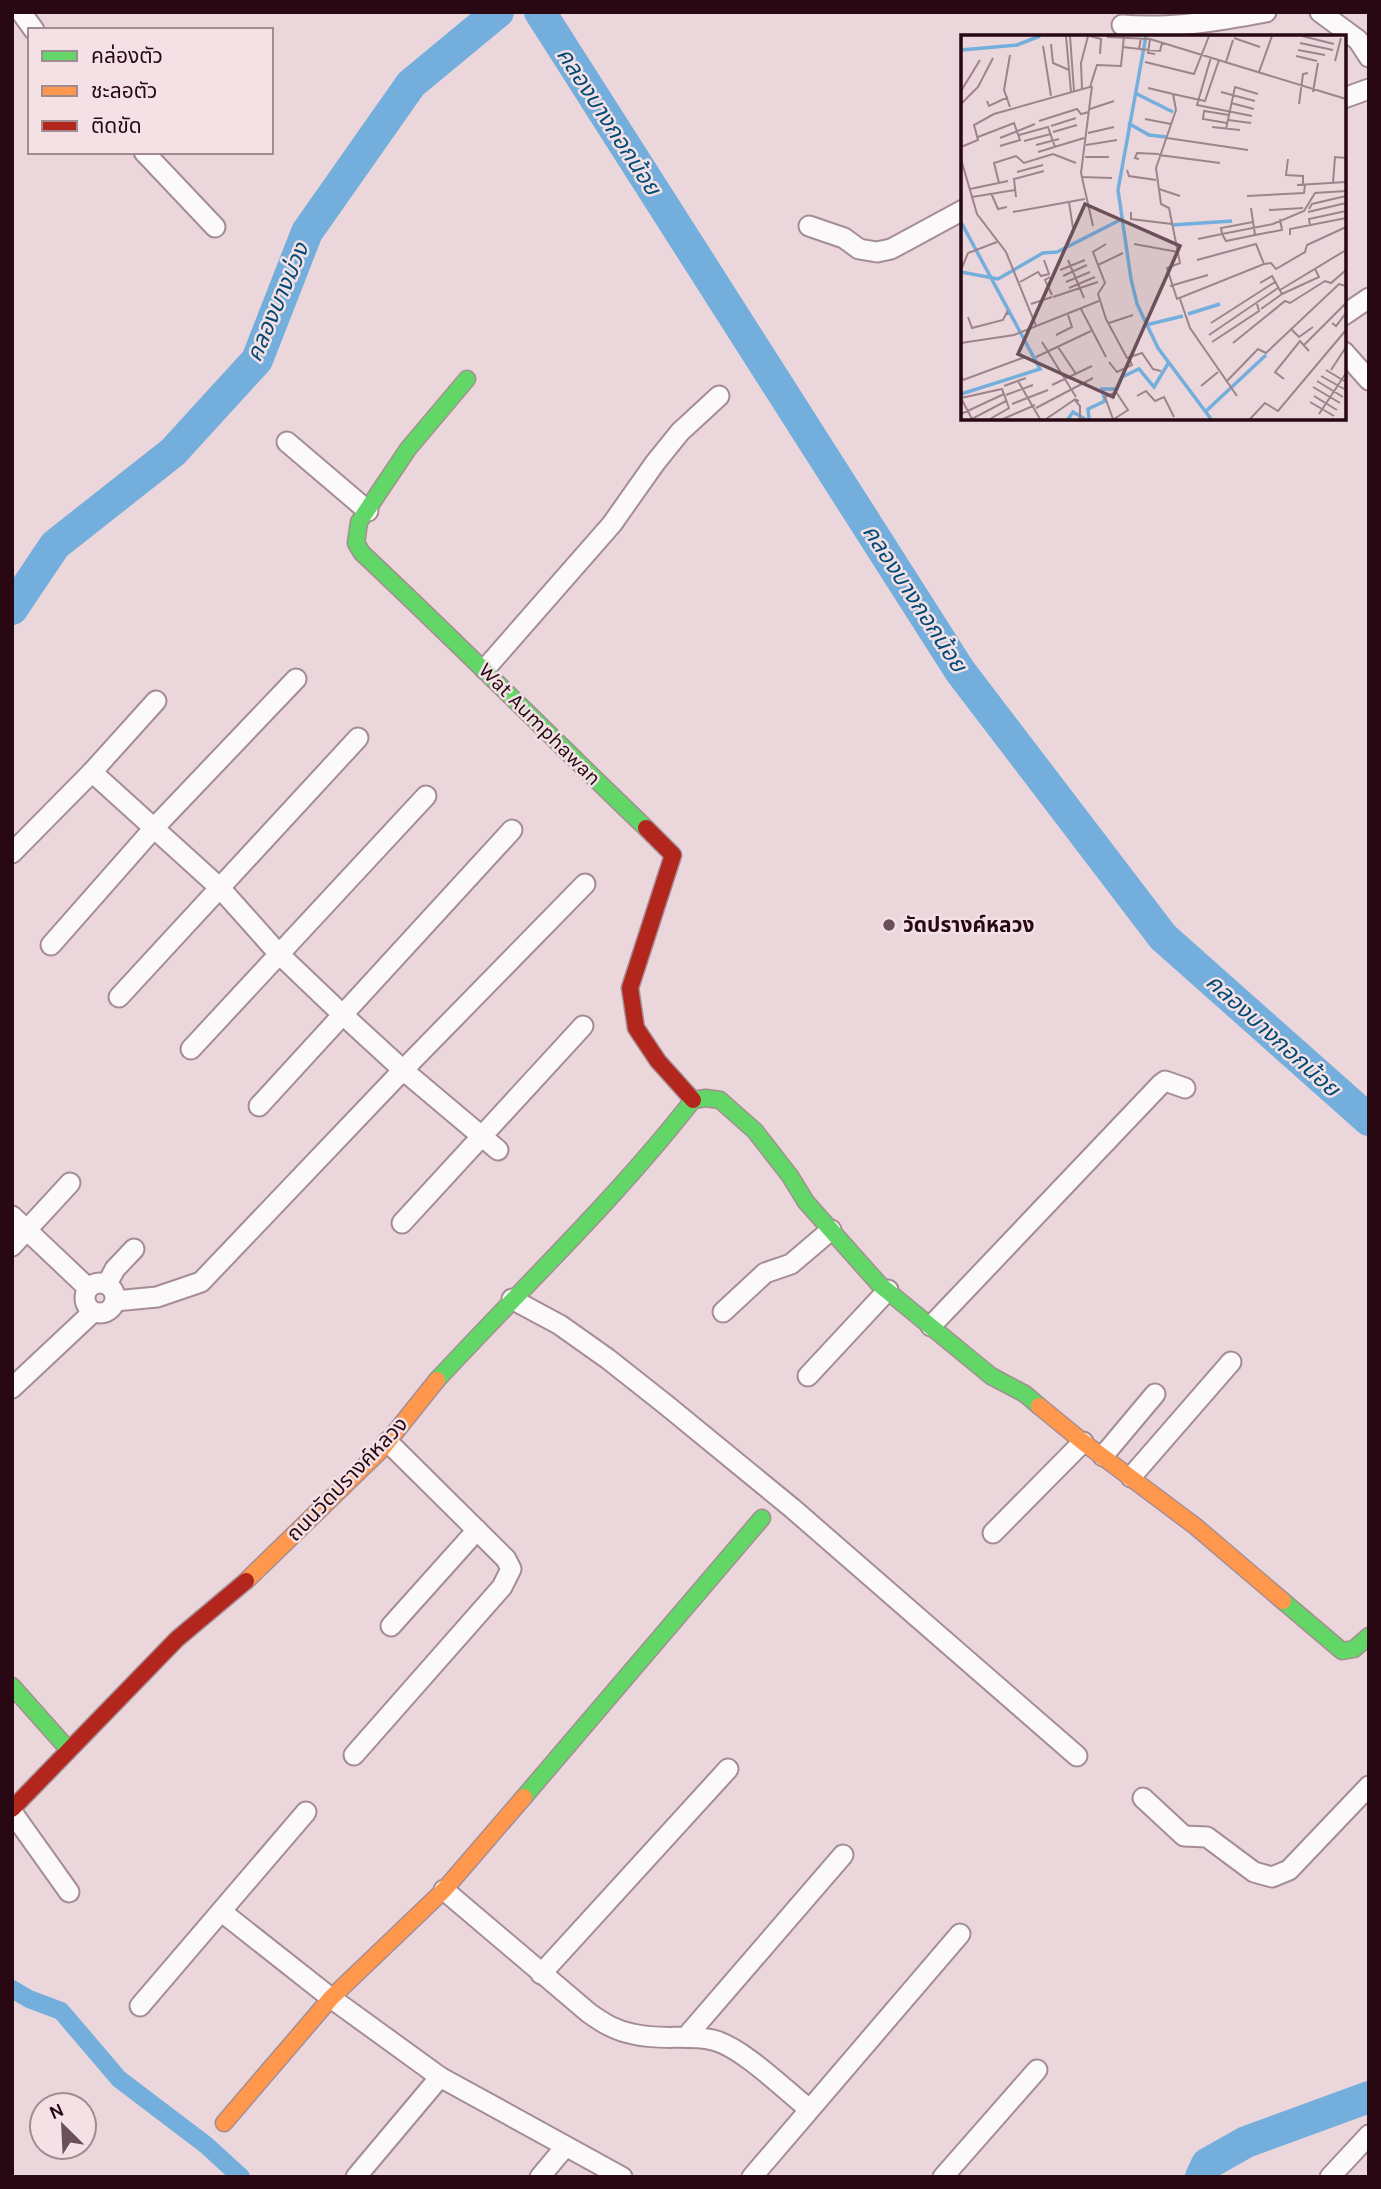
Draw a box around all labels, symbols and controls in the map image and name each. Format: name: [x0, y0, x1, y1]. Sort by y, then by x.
legend: [28, 28, 273, 154]
inset map: [961, 35, 1346, 420]
water label: คลองบางกอกน้อย: [551, 43, 667, 201]
text: คล่องตัว: [91, 44, 163, 68]
text: ชะลอตัว: [91, 79, 157, 103]
text: ติดขัด: [91, 114, 142, 138]
water label: คลองบางม่วง: [240, 237, 315, 366]
water label: คลองบางกอกน้อย: [857, 520, 973, 678]
street label: Wat Aumphawan: [474, 658, 606, 790]
place label: วัดปรางค์หลวง: [903, 913, 1034, 937]
marker: วัดปรางค์หลวง: [881, 917, 897, 933]
water label: คลองบางกอกน้อย: [1200, 968, 1346, 1103]
street label: ถนนวัดปรางค์หลวง: [282, 1412, 412, 1546]
north arrow: [28, 2091, 98, 2161]
text: N: [46, 2099, 67, 2124]

